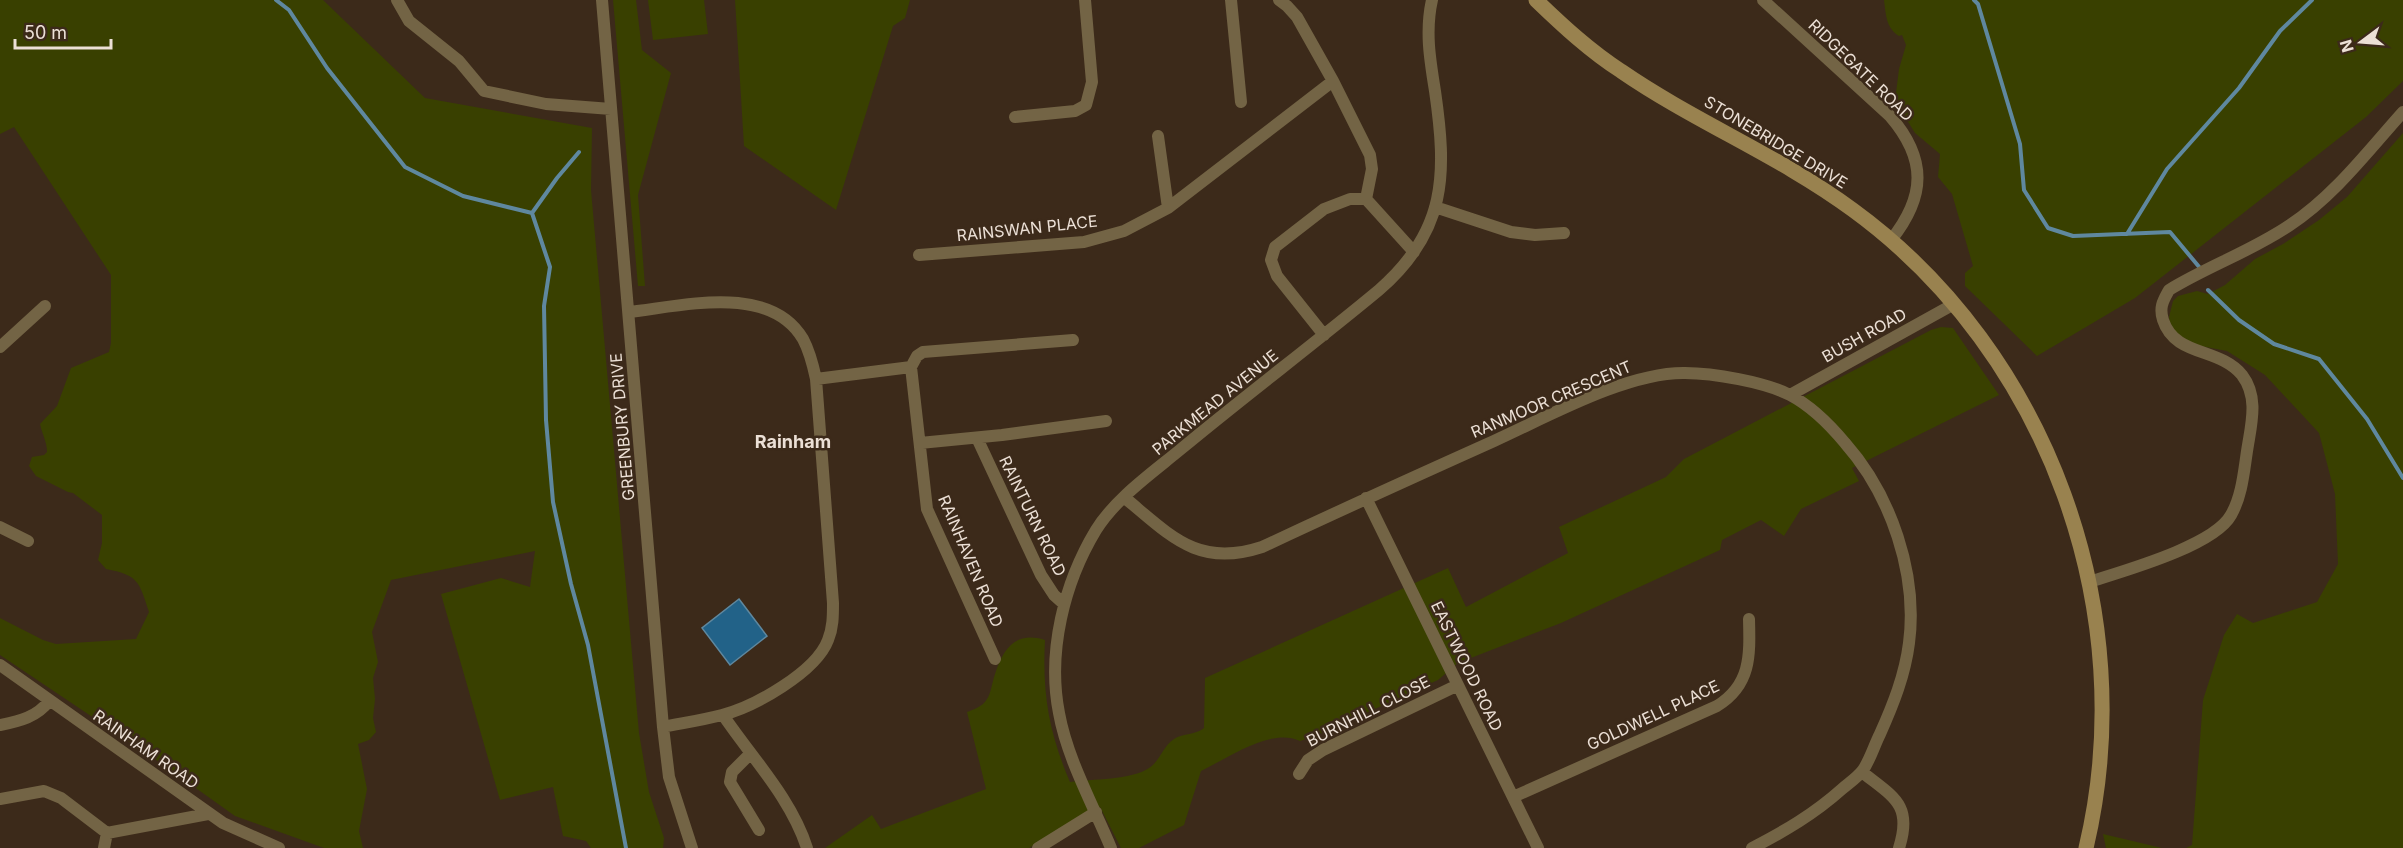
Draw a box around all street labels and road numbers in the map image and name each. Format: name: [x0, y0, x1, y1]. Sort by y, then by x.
street label: RIDGEGATE ROAD: [1804, 15, 1918, 125]
street label: STONEBRIDGE DRIVE: [1701, 91, 1851, 193]
street label: RAINSWAN PLACE: [956, 211, 1098, 245]
street label: BUSH ROAD: [1818, 304, 1910, 366]
street label: PARKMEAD AVENUE: [1148, 345, 1282, 459]
street label: GREENBURY DRIVE: [606, 352, 638, 502]
street label: RANMOOR CRESCENT: [1468, 356, 1634, 442]
street label: RAINTURN ROAD: [995, 453, 1071, 579]
street label: RAINHAVEN ROAD: [934, 492, 1008, 630]
street label: EASTWOOD ROAD: [1427, 598, 1507, 734]
street label: BURNHILL CLOSE: [1303, 671, 1433, 751]
street label: GOLDWELL PLACE: [1584, 676, 1722, 754]
street label: RAINHAM ROAD: [89, 705, 203, 793]

